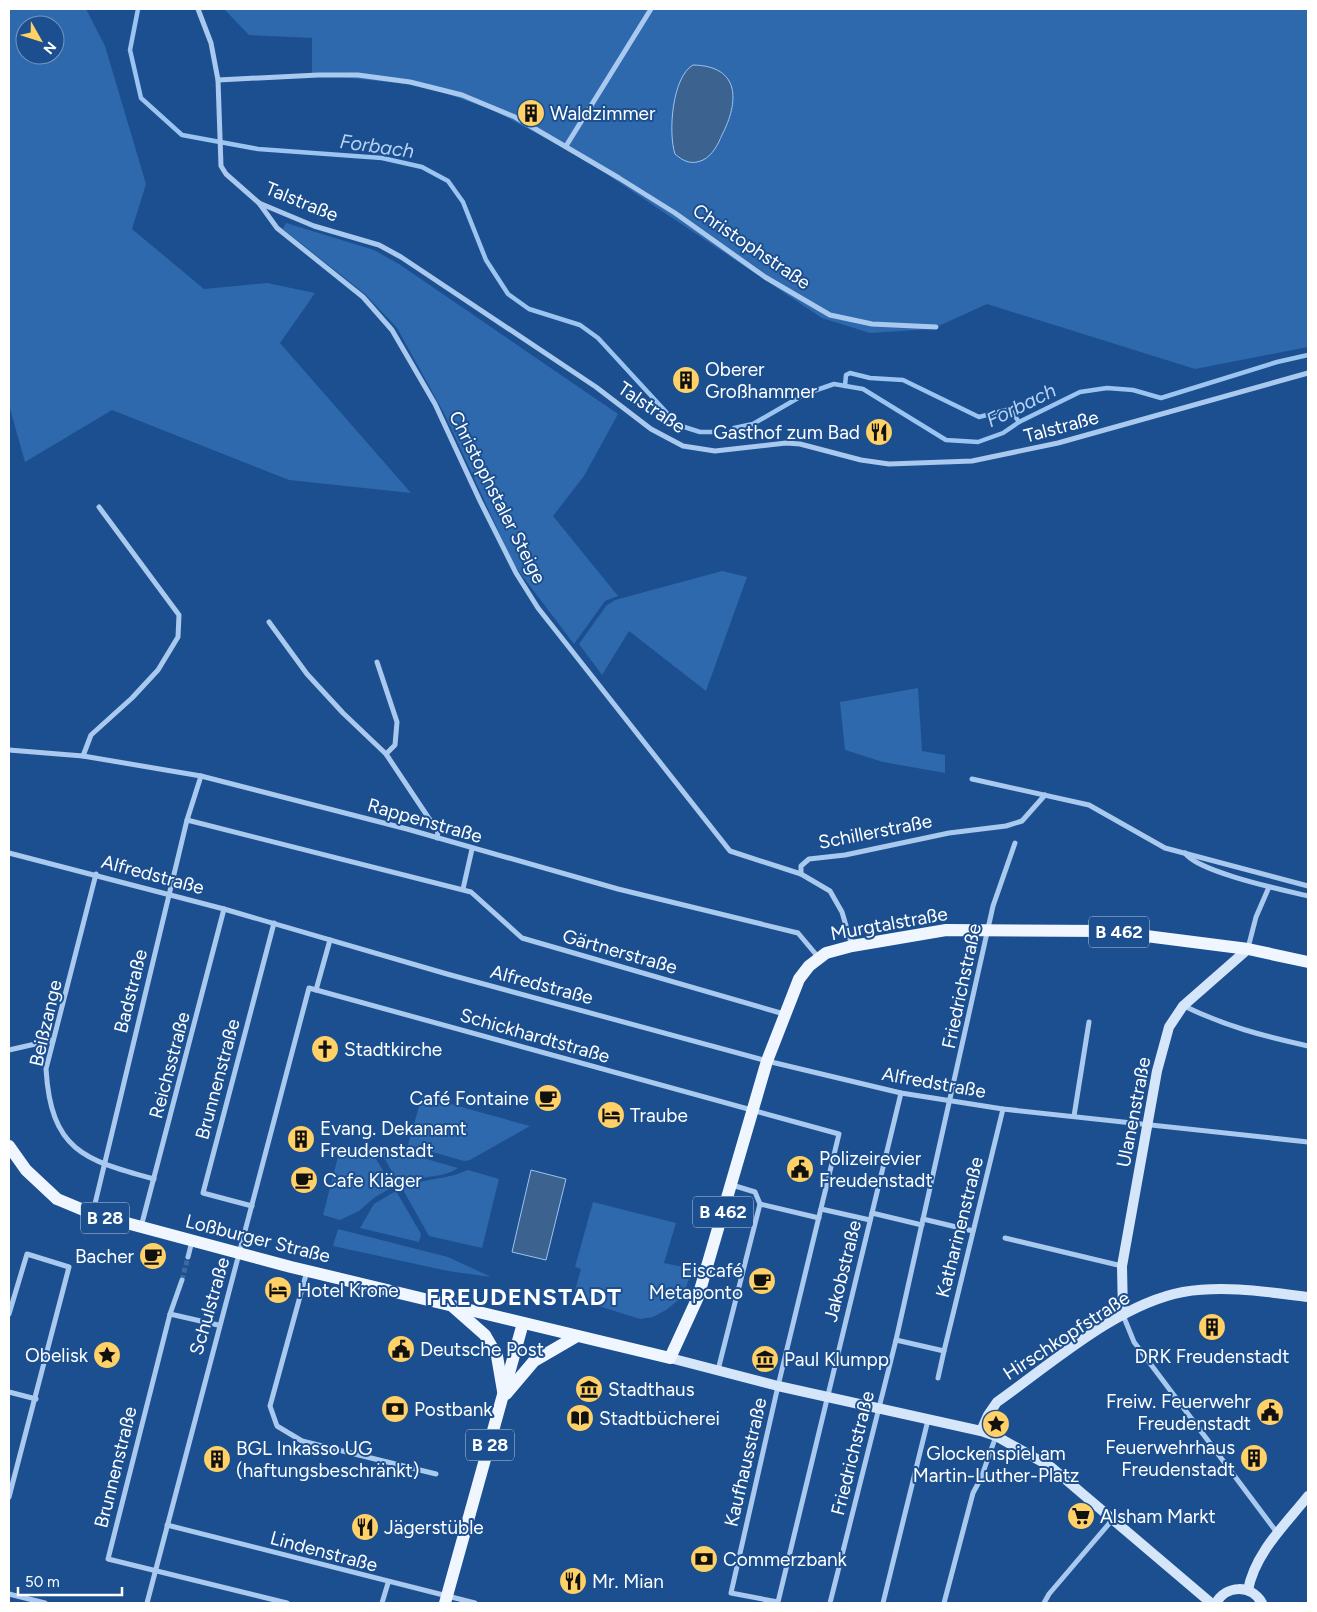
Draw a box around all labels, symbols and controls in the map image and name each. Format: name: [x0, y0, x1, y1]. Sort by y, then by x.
north arrow: [15, 15, 65, 65]
text: N: [40, 38, 60, 57]
building icon: Waldzimmer: [516, 98, 546, 128]
place label: Waldzimmer: [550, 102, 656, 125]
water label: Forbach: [338, 129, 416, 163]
street label: Talstraße: [262, 176, 342, 226]
street label: Christophstraße: [688, 199, 815, 294]
place label: Oberer Großhammer: [705, 358, 818, 403]
building icon: Oberer Großhammer: [671, 365, 701, 395]
street label: Talstraße: [614, 377, 690, 438]
water label: Forbach: [982, 378, 1060, 432]
street label: Talstraße: [1021, 405, 1101, 447]
street label: Christophstaler Steige: [444, 407, 551, 587]
restaurant icon: Gasthof zum Bad: [864, 417, 894, 447]
place label: Gasthof zum Bad: [713, 421, 860, 444]
street label: Rappenstraße: [365, 793, 485, 848]
street label: Schillerstraße: [816, 809, 934, 854]
street label: Alfredstraße: [99, 850, 207, 899]
street label: Murgtalstraße: [829, 902, 949, 945]
road number: B 462: [1089, 916, 1149, 948]
street label: Friedrichstraße: [937, 921, 986, 1051]
street label: Gärtnerstraße: [560, 924, 680, 979]
street label: Badstraße: [109, 947, 152, 1035]
street label: Alfredstraße: [488, 960, 596, 1009]
street label: Beißzange: [24, 978, 67, 1069]
street label: Schickhardtstraße: [457, 1003, 612, 1068]
street label: Reichsstraße: [144, 1009, 195, 1121]
street label: Brunnenstraße: [190, 1016, 245, 1142]
church icon: Stadtkirche: [310, 1034, 340, 1064]
place label: Stadtkirche: [344, 1038, 442, 1061]
street label: Ulanenstraße: [1112, 1055, 1155, 1169]
street label: Alfredstraße: [880, 1062, 988, 1103]
cafe icon: Café Fontaine: [533, 1083, 563, 1113]
place label: Café Fontaine: [410, 1087, 529, 1110]
hotel icon: Traube: [596, 1100, 626, 1130]
place label: Traube: [630, 1104, 688, 1127]
place label: Evang. Dekanamt Freudenstadt: [320, 1117, 467, 1162]
building icon: Evang. Dekanamt Freudenstadt: [286, 1124, 316, 1154]
place label: Polizeirevier Freudenstadt: [819, 1147, 933, 1192]
public building icon: Polizeirevier Freudenstadt: [785, 1154, 815, 1184]
street label: Katharinenstraße: [931, 1154, 988, 1300]
cafe icon: Cafe Kläger: [289, 1165, 319, 1195]
place label: Cafe Kläger: [323, 1169, 422, 1192]
road number: B 462: [693, 1196, 753, 1228]
road number: B 28: [81, 1202, 129, 1234]
street label: Loßburger Straße: [183, 1209, 333, 1268]
street label: Jakobstraße: [819, 1218, 866, 1324]
cafe icon: Bacher: [138, 1241, 168, 1271]
place label: Bacher: [75, 1245, 135, 1268]
street label: Schulstraße: [185, 1255, 234, 1358]
place label: Eiscafé Metaponto: [649, 1259, 743, 1304]
cafe icon: Eiscafé Metaponto: [747, 1266, 777, 1296]
hotel icon: Hotel Krone: [263, 1275, 293, 1305]
place label: Hotel Krone: [297, 1279, 399, 1302]
district label: FREUDENSTADT: [426, 1282, 622, 1311]
street label: Hirschkopfstraße: [999, 1286, 1134, 1385]
building icon: DRK Freudenstadt: [1197, 1312, 1227, 1342]
public building icon: Deutsche Post: [386, 1334, 416, 1364]
place label: Deutsche Post: [420, 1338, 544, 1361]
place icon: Obelisk: [92, 1340, 122, 1370]
place label: Obelisk: [25, 1344, 89, 1367]
museum icon: Paul Klumpp: [750, 1344, 780, 1374]
place label: DRK Freudenstadt: [1135, 1345, 1289, 1368]
place label: Paul Klumpp: [784, 1348, 889, 1371]
museum icon: Stadthaus: [574, 1374, 604, 1404]
place label: Stadthaus: [608, 1378, 695, 1401]
street label: Friedrichstraße: [826, 1389, 879, 1518]
place label: Freiw. Feuerwehr Freudenstadt: [1106, 1390, 1252, 1435]
bank icon: Postbank: [380, 1394, 410, 1424]
street label: Kaufhausstraße: [719, 1395, 772, 1529]
public building icon: Freiw. Feuerwehr Freudenstadt: [1255, 1397, 1285, 1427]
place label: Postbank: [414, 1398, 493, 1421]
library icon: Stadtbücherei: [565, 1403, 595, 1433]
street label: Brunnenstraße: [89, 1404, 142, 1530]
place label: Stadtbücherei: [599, 1407, 720, 1430]
place icon: Glockenspiel am Martin-Luther-Platz: [981, 1409, 1011, 1439]
road number: B 28: [466, 1430, 514, 1460]
place label: Feuerwehrhaus Freudenstadt: [1105, 1436, 1235, 1481]
place label: BGL Inkasso UG (haftungsbeschränkt): [236, 1437, 419, 1482]
place label: Glockenspiel am Martin-Luther-Platz: [913, 1442, 1079, 1487]
building icon: Feuerwehrhaus Freudenstadt: [1239, 1443, 1269, 1473]
building icon: BGL Inkasso UG (haftungsbeschränkt): [202, 1444, 232, 1474]
supermarket icon: Alsham Markt: [1066, 1501, 1096, 1531]
place label: Alsham Markt: [1100, 1505, 1216, 1528]
restaurant icon: Jägerstüble: [350, 1512, 380, 1542]
place label: Jägerstüble: [384, 1516, 484, 1539]
street label: Lindenstraße: [268, 1526, 380, 1577]
bank icon: Commerzbank: [689, 1544, 719, 1574]
place label: Commerzbank: [723, 1548, 848, 1571]
scale bar: [18, 1564, 121, 1596]
restaurant icon: Mr. Mian: [558, 1566, 588, 1596]
place label: Mr. Mian: [592, 1570, 664, 1593]
text: 50 m: [25, 1573, 60, 1591]

